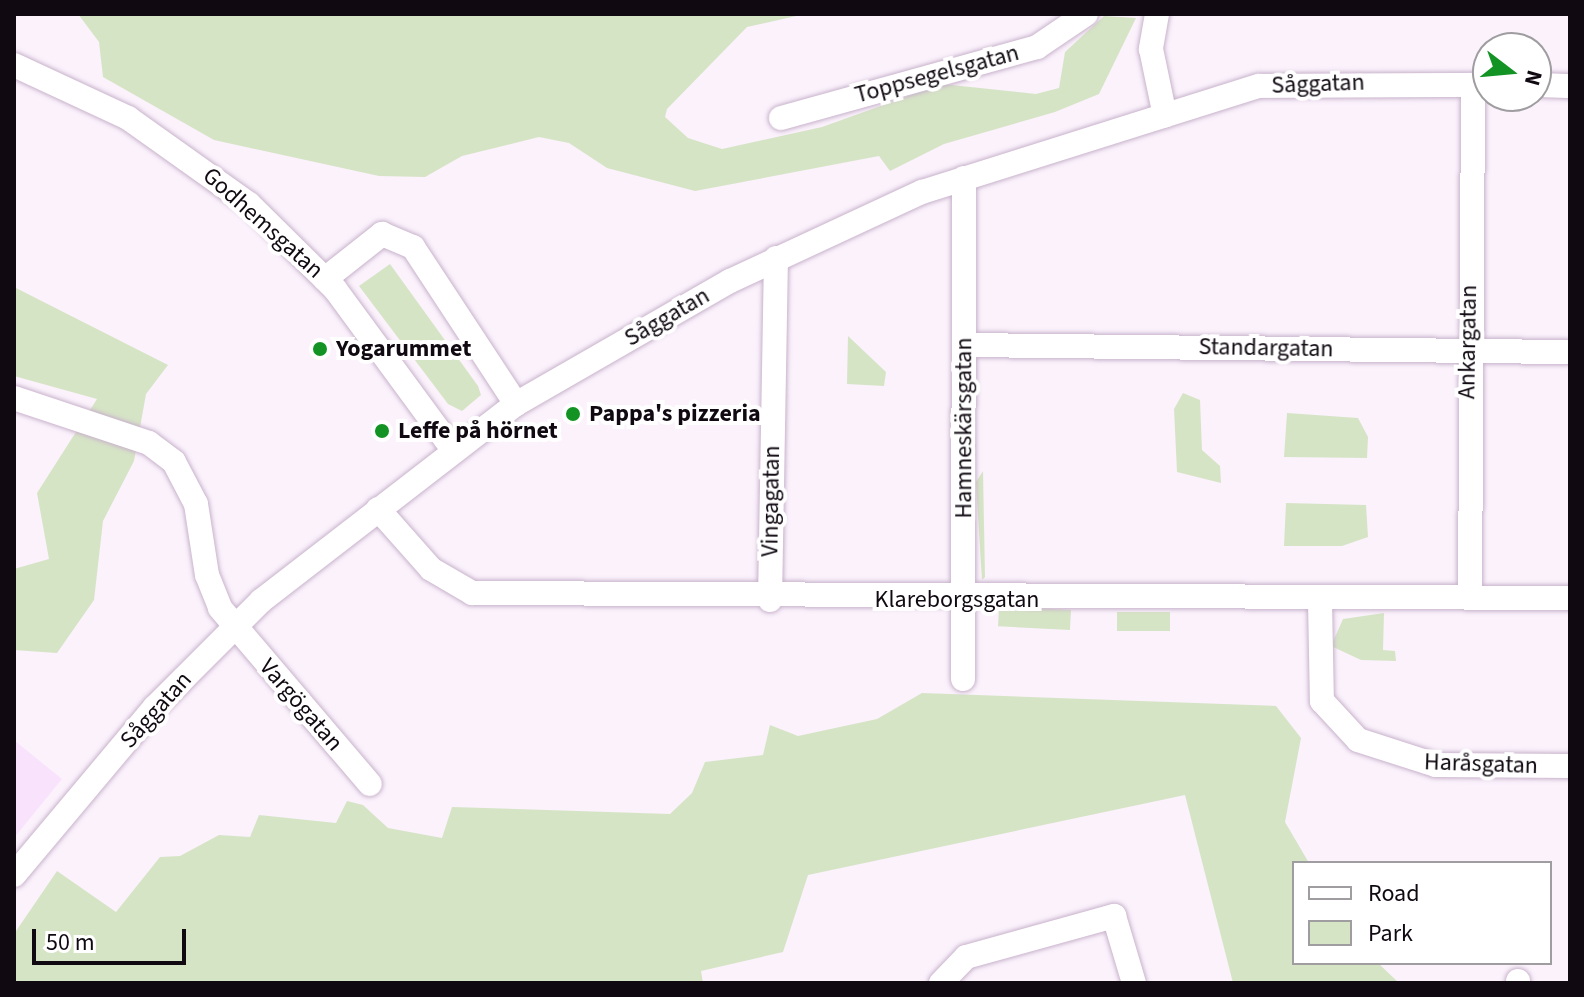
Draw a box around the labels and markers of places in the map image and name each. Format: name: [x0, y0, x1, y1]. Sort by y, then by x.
place label: Yogarummet: [336, 335, 471, 363]
marker: Yogarummet: [311, 340, 329, 358]
place label: Pappa's pizzeria: [589, 400, 761, 428]
marker: Pappa's pizzeria: [564, 405, 582, 423]
place label: Leffe på hörnet: [398, 417, 558, 445]
marker: Leffe på hörnet: [373, 422, 391, 440]

